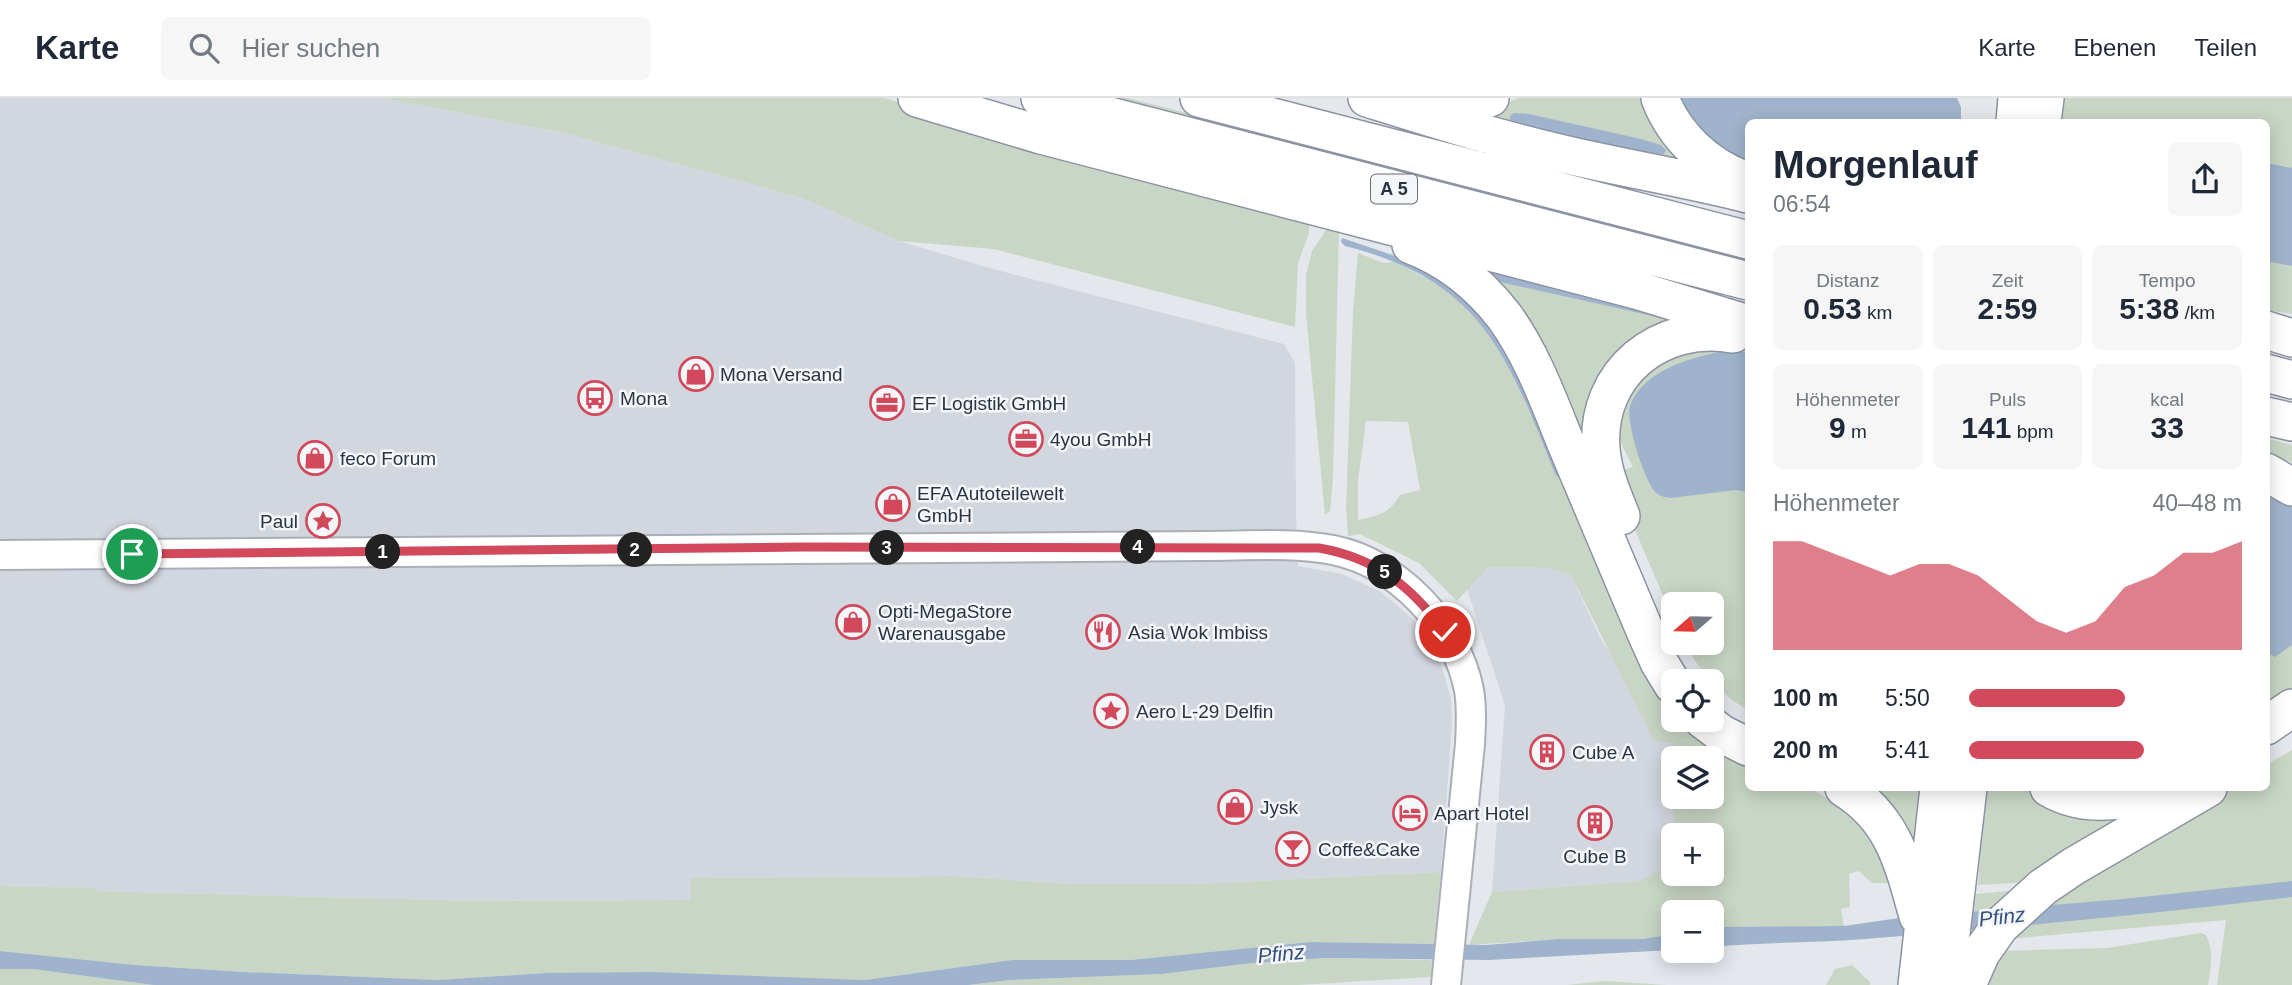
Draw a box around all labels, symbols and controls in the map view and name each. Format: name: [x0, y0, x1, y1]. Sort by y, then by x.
search box: [161, 17, 651, 80]
text: Karte: [35, 29, 119, 66]
icon: search: [185, 29, 223, 67]
text: Hier suchen: [241, 33, 380, 63]
text: Karte: [1978, 34, 2036, 61]
text: Ebenen: [2074, 34, 2156, 61]
text: Teilen: [2194, 34, 2257, 61]
button: share: [2168, 142, 2242, 216]
text: Morgenlauf: [1773, 144, 1978, 186]
road number: A 5: [1371, 174, 1417, 204]
text: 06:54: [1773, 191, 1831, 217]
text: Distanz: [1816, 270, 1880, 291]
text: Zeit: [1992, 270, 2023, 291]
text: Tempo: [2139, 270, 2196, 291]
text: 0.53: [1803, 292, 1862, 325]
text: 2:59: [1977, 292, 2038, 325]
text: 5:38: [2119, 292, 2179, 325]
text: km: [1862, 302, 1892, 323]
text: /km: [2179, 302, 2215, 323]
shop icon: Mona Versand: [677, 355, 715, 393]
place label: Mona Versand: [720, 364, 843, 385]
bus stop icon: Mona: [576, 379, 614, 417]
office icon: EF Logistik GmbH: [868, 384, 906, 422]
place label: Mona: [620, 388, 668, 409]
text: Höhenmeter: [1796, 389, 1900, 410]
text: Puls: [1989, 389, 2026, 410]
text: kcal: [2150, 389, 2184, 410]
place label: EF Logistik GmbH: [912, 393, 1066, 414]
text: 9: [1829, 411, 1846, 444]
text: 141: [1961, 411, 2011, 444]
text: 33: [2150, 411, 2184, 444]
office icon: 4you GmbH: [1007, 420, 1045, 458]
text: m: [1846, 421, 1867, 442]
text: bpm: [2011, 421, 2054, 442]
place label: 4you GmbH: [1050, 429, 1151, 450]
shop icon: feco Forum: [296, 439, 334, 477]
place label: feco Forum: [340, 448, 436, 469]
place label: EFA Autoteilewelt GmbH: [917, 483, 1065, 526]
shop icon: EFA Autoteilewelt GmbH: [874, 485, 912, 523]
text: Höhenmeter: [1773, 490, 1900, 516]
text: 40–48 m: [2152, 490, 2242, 516]
place icon: Paul: [304, 502, 342, 540]
place label: Paul: [260, 511, 298, 532]
pin: [102, 524, 162, 584]
pin: 4: [1120, 530, 1156, 564]
pin: 3: [870, 531, 904, 566]
pin: 2: [618, 532, 652, 568]
pin: 1: [366, 534, 400, 570]
icon: arrive: [113, 535, 151, 573]
text: 4: [1132, 536, 1143, 557]
text: 3: [881, 537, 892, 558]
text: 2: [629, 539, 640, 560]
text: 1: [377, 541, 388, 562]
pin: 5: [1368, 554, 1402, 589]
text: 5: [1379, 561, 1390, 582]
north arrow: [1661, 592, 1724, 654]
map controls: [1661, 592, 1724, 963]
place label: Opti-MegaStore Warenausgabe: [878, 601, 1012, 644]
pin: [1415, 602, 1475, 662]
shop icon: Opti-MegaStore Warenausgabe: [834, 603, 872, 641]
restaurant icon: Asia Wok Imbiss: [1084, 613, 1122, 651]
icon: check: [1426, 613, 1464, 651]
place label: Asia Wok Imbiss: [1128, 622, 1268, 643]
button: locate: [1661, 669, 1724, 732]
text: 100 m: [1773, 685, 1838, 711]
text: 5:50: [1885, 685, 1930, 711]
place icon: Aero L-29 Delfin: [1092, 692, 1130, 730]
place label: Aero L-29 Delfin: [1136, 701, 1273, 722]
building icon: Cube A: [1528, 733, 1566, 771]
text: 200 m: [1773, 737, 1838, 763]
text: 5:41: [1885, 737, 1930, 763]
place label: Cube A: [1572, 742, 1635, 763]
button: layers: [1661, 746, 1724, 809]
shop icon: Jysk: [1216, 788, 1254, 826]
hotel icon: Apart Hotel: [1391, 794, 1429, 832]
place label: Jysk: [1260, 797, 1299, 818]
place label: Apart Hotel: [1434, 803, 1529, 824]
building icon: Cube B: [1576, 804, 1614, 842]
button: +: [1661, 823, 1724, 886]
bar icon: Coffe&Cake: [1274, 830, 1312, 868]
place label: Coffe&Cake: [1318, 839, 1420, 860]
place label: Cube B: [1563, 846, 1627, 867]
button: −: [1661, 900, 1724, 963]
water label: Pfinz: [1978, 903, 2027, 930]
water label: Pfinz: [1257, 940, 1306, 967]

